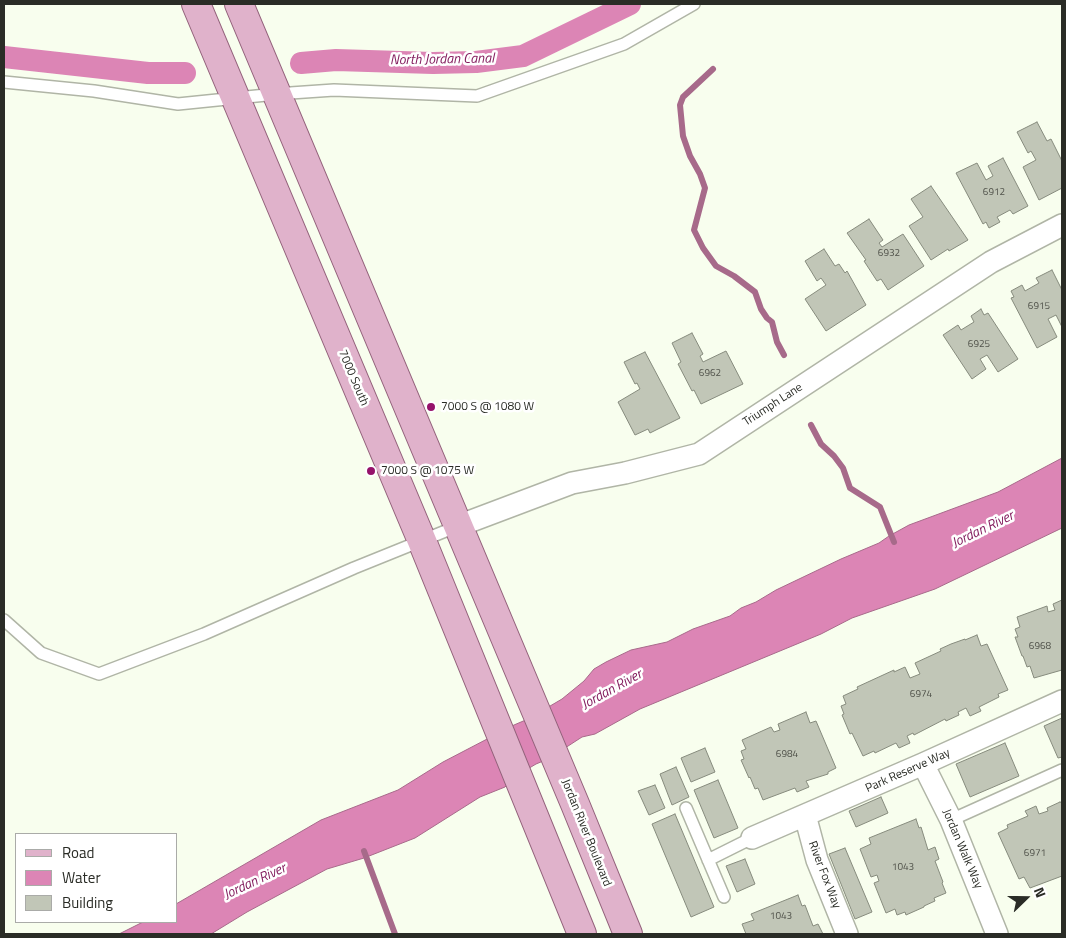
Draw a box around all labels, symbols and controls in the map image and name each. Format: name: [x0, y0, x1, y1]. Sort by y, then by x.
water label: North Jordan Canal: [390, 51, 494, 69]
house number: 6912: [983, 187, 1005, 199]
house number: 6932: [878, 248, 900, 260]
house number: 6915: [1028, 301, 1050, 313]
house number: 6925: [968, 339, 990, 351]
street label: 7000 South: [335, 348, 371, 408]
house number: 6962: [699, 368, 721, 380]
street label: Triumph Lane: [741, 380, 805, 430]
place label: 7000 S @ 1080 W: [441, 400, 534, 414]
marker: 7000 S @ 1080 W: [425, 401, 437, 413]
place label: 7000 S @ 1075 W: [381, 464, 474, 478]
marker: 7000 S @ 1075 W: [365, 465, 377, 477]
water label: Jordan River: [949, 508, 1017, 552]
house number: 6968: [1029, 641, 1051, 653]
water label: Jordan River: [579, 666, 645, 714]
house number: 6974: [910, 689, 932, 701]
street label: Park Reserve Way: [863, 746, 953, 796]
house number: 6984: [776, 749, 798, 761]
street label: Jordan River Boulevard: [558, 777, 614, 889]
street label: Jordan Walk Way: [939, 807, 985, 891]
legend: [15, 833, 178, 923]
street label: River Fox Way: [805, 839, 843, 911]
text: Road: [62, 841, 94, 864]
house number: 6971: [1024, 848, 1046, 860]
water label: Jordan River: [221, 860, 289, 904]
house number: 1043: [892, 862, 914, 874]
text: Water: [62, 866, 101, 889]
north arrow: [1001, 873, 1051, 923]
text: N: [1029, 884, 1052, 901]
text: Building: [62, 891, 113, 914]
house number: 1043: [770, 911, 792, 923]

